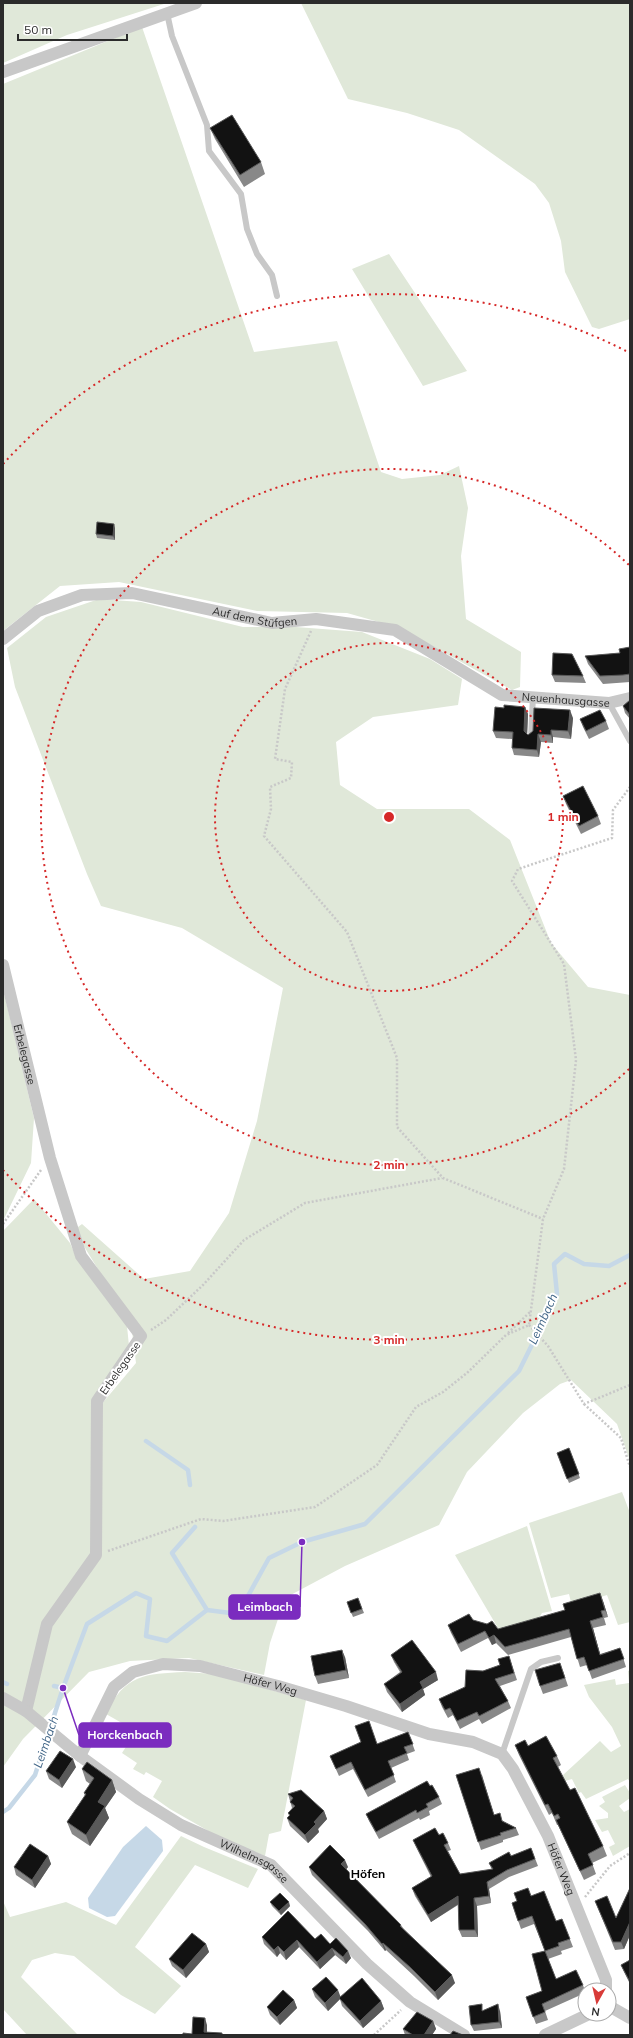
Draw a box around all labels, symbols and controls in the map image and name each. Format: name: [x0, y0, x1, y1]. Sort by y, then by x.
scale bar: [18, 16, 127, 42]
text: 50 m: [24, 22, 52, 37]
street label: Auf dem Stüfgen: [211, 603, 298, 630]
street label: Neuenhausgasse: [521, 690, 610, 710]
text: 1 min: [547, 809, 579, 824]
centre of rings: [382, 810, 396, 824]
street label: Erbelegasse: [11, 1023, 39, 1086]
text: 2 min: [373, 1157, 405, 1172]
water label: Leimbach: [525, 1291, 560, 1346]
text: 3 min: [373, 1332, 405, 1347]
street label: Erbelegasse: [97, 1339, 143, 1397]
callout: Leimbach: [229, 1595, 300, 1619]
text: Leimbach: [237, 1599, 293, 1614]
street label: Höfer Weg: [242, 1670, 299, 1698]
water label: Leimbach: [30, 1714, 61, 1770]
callout: Horckenbach: [79, 1723, 171, 1747]
text: Horckenbach: [87, 1727, 163, 1742]
street label: Wilhelmsgasse: [217, 1836, 292, 1886]
street label: Höfer Weg: [544, 1841, 578, 1897]
district label: Höfen: [351, 1866, 385, 1881]
north arrow: [577, 1982, 617, 2022]
text: N: [591, 2004, 601, 2019]

